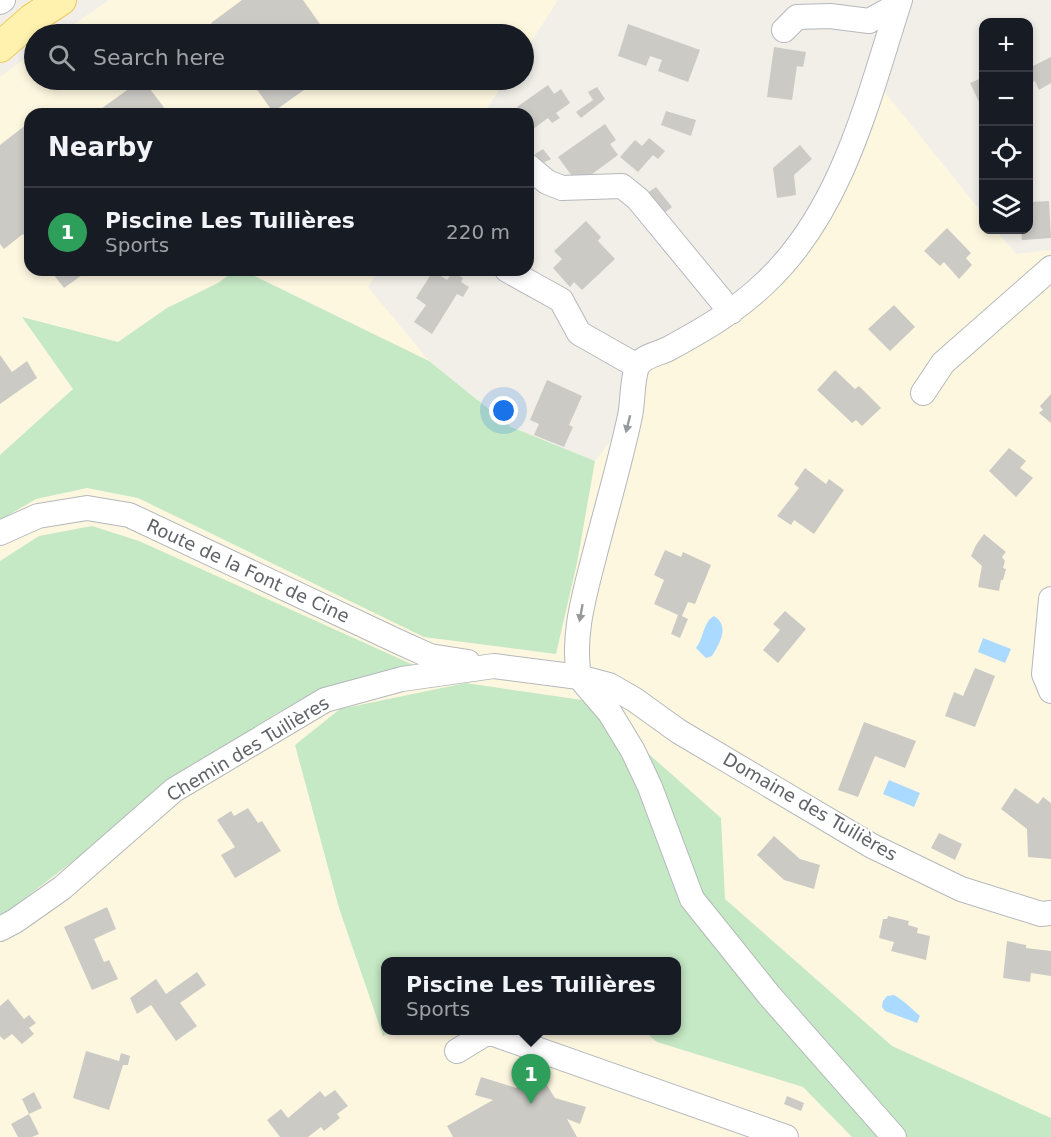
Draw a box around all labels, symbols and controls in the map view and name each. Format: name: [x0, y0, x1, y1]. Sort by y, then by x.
map controls: [979, 18, 1033, 234]
button: +: [979, 18, 1033, 72]
search box: [24, 24, 534, 90]
icon: search: [45, 41, 78, 74]
text: Search here: [93, 45, 225, 70]
button: −: [979, 72, 1033, 126]
button: locate: [979, 126, 1033, 180]
text: Nearby: [48, 132, 153, 162]
button: layers: [979, 180, 1033, 234]
text: Piscine Les Tuilières: [105, 208, 355, 233]
text: 1: [61, 220, 74, 244]
text: 220 m: [446, 220, 510, 244]
text: Sports: [105, 233, 169, 257]
your location: [489, 396, 518, 425]
one-way arrow: [623, 415, 633, 433]
street label: Route de la Font de Cine: [144, 514, 353, 627]
one-way arrow: [576, 604, 585, 623]
street label: Chemin des Tuilières: [163, 692, 333, 805]
street label: Domaine des Tuilières: [720, 748, 901, 865]
popup: [381, 957, 681, 1035]
text: Piscine Les Tuilières: [406, 972, 656, 997]
text: Sports: [406, 997, 470, 1021]
pin: 1: [512, 1054, 550, 1104]

